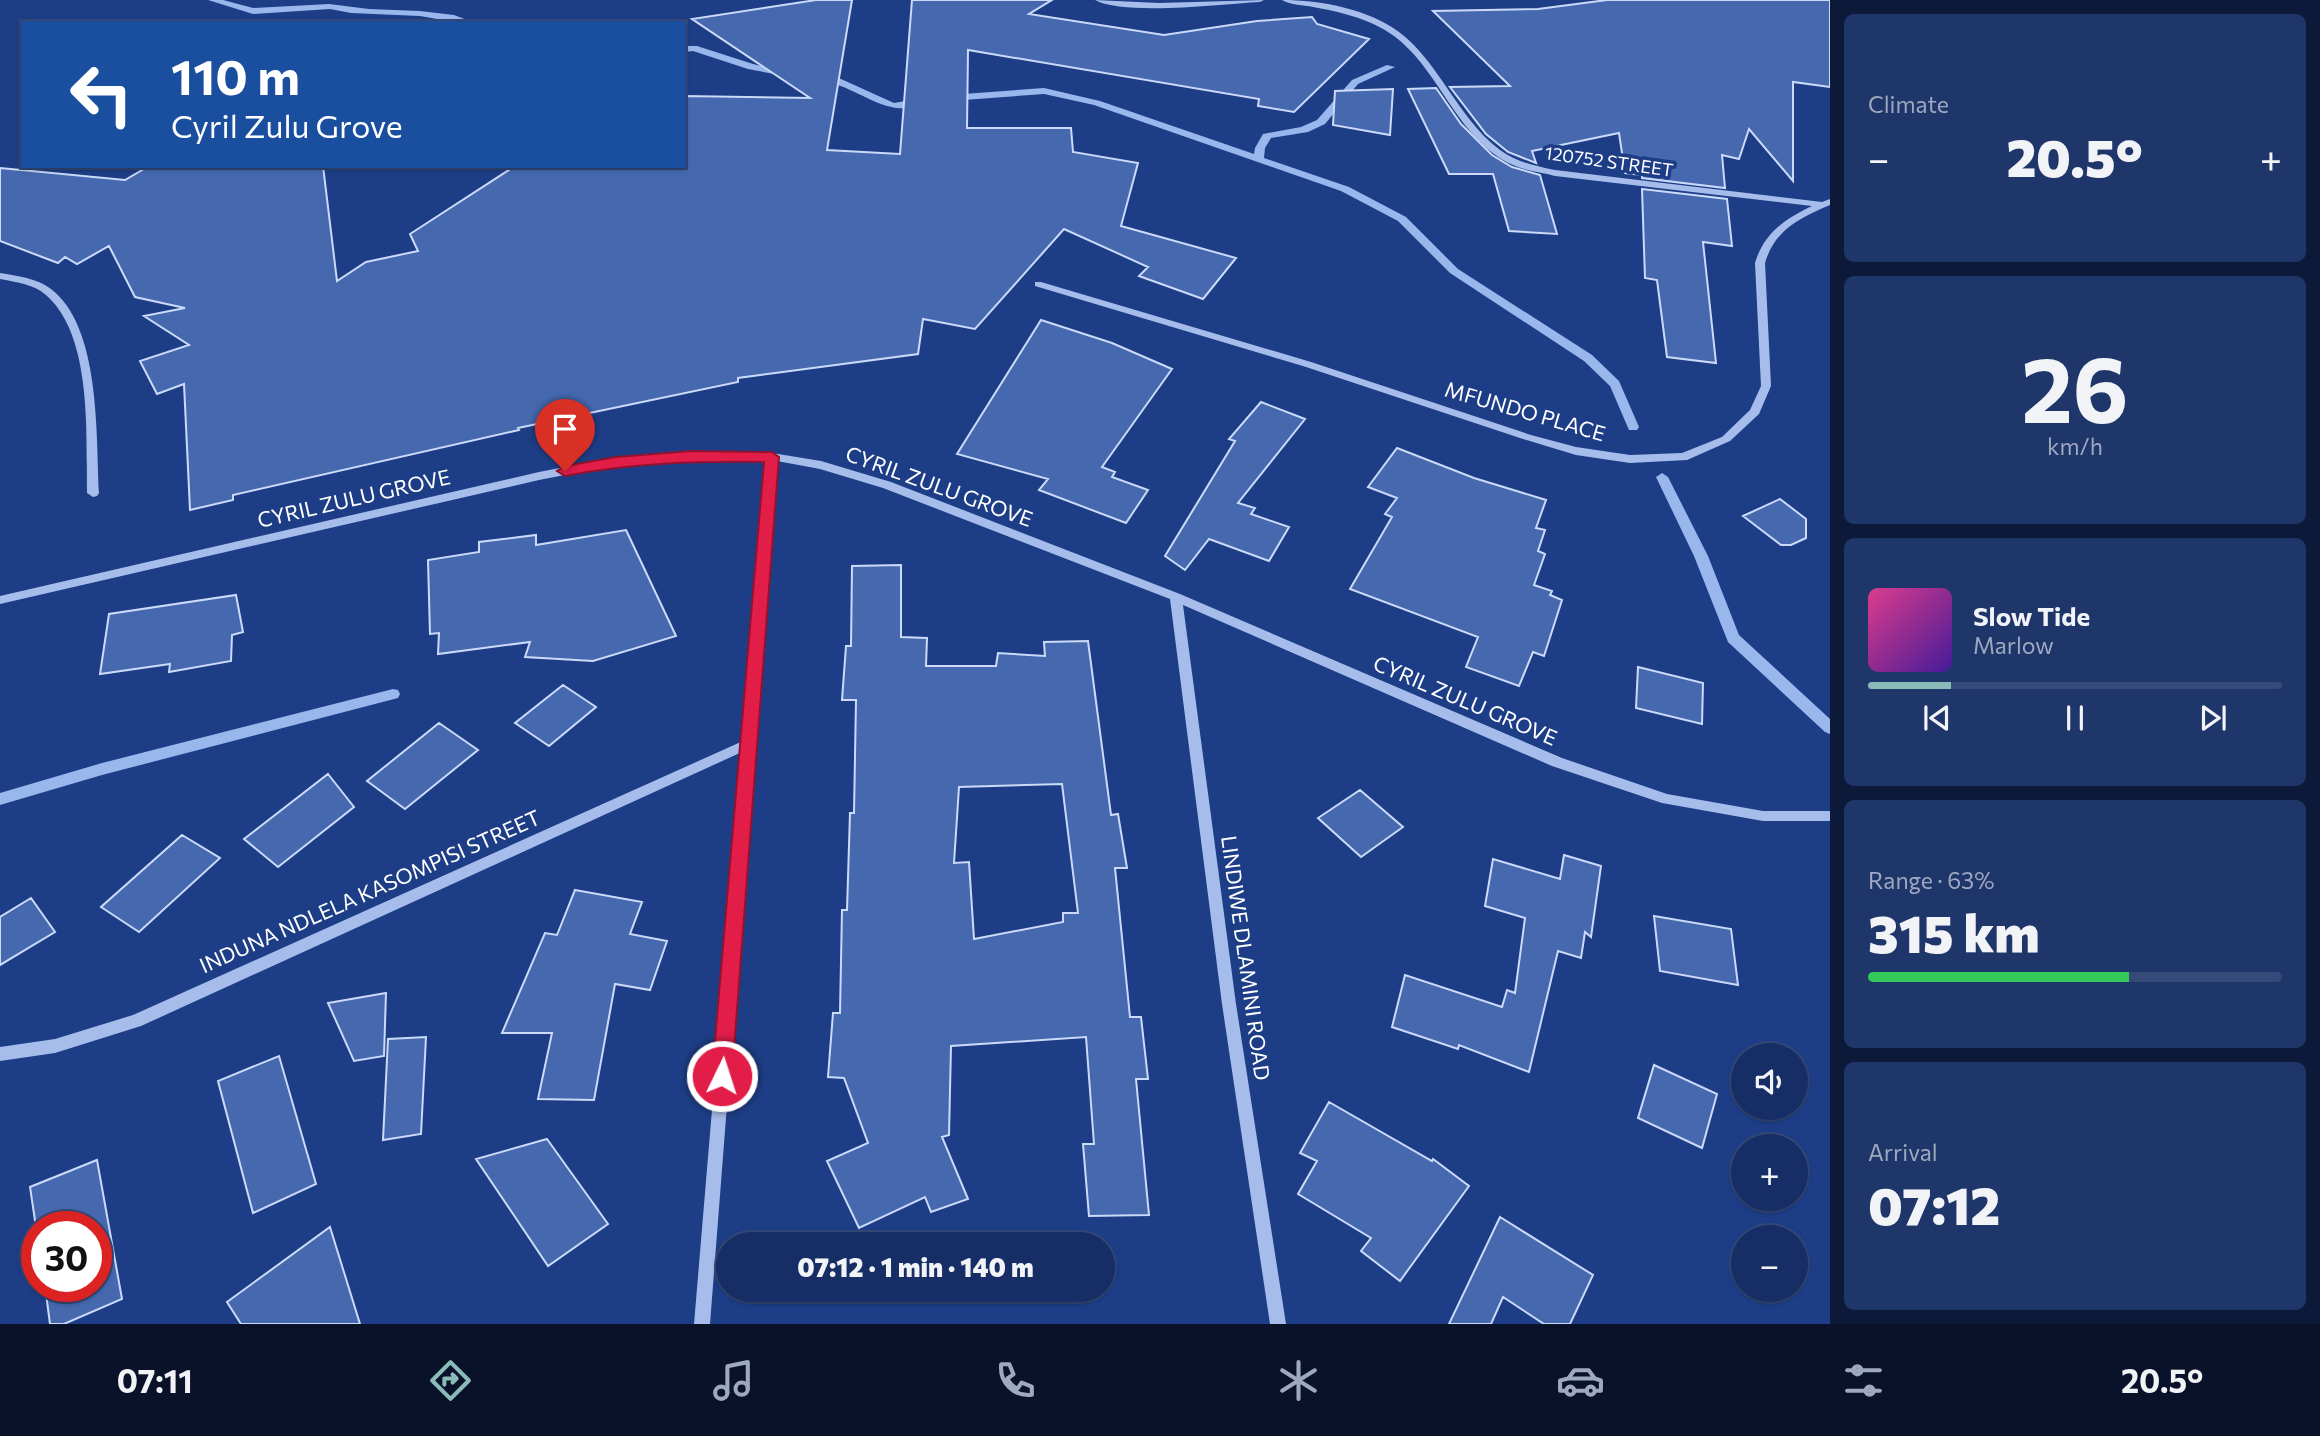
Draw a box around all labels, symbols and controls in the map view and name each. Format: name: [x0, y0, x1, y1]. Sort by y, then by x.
text: 110 m: [171, 45, 300, 105]
icon: left: [56, 49, 147, 140]
text: Climate: [1868, 90, 1949, 118]
text: Cyril Zulu Grove: [171, 105, 403, 145]
text: 20.5°: [2006, 124, 2143, 188]
text: −: [1868, 134, 1890, 181]
text: +: [2260, 134, 2282, 181]
street label: 120752 STREET: [1544, 141, 1675, 181]
text: 26: [2021, 330, 2129, 442]
street label: MFUNDO PLACE: [1442, 376, 1609, 445]
pin: [535, 399, 595, 471]
icon: arrive: [546, 410, 584, 448]
text: km/h: [2047, 432, 2103, 460]
street label: CYRIL ZULU GROVE: [843, 440, 1037, 531]
street label: CYRIL ZULU GROVE: [255, 463, 453, 532]
text: Slow Tide: [1973, 600, 2090, 631]
text: Marlow: [1973, 631, 2054, 659]
street label: CYRIL ZULU GROVE: [1370, 650, 1561, 750]
icon: previous: [1918, 699, 1956, 737]
icon: pause: [2056, 699, 2094, 737]
icon: next: [2194, 699, 2232, 737]
street label: INDUNA NDLELA KASOMPISI STREET: [195, 804, 544, 977]
street label: LINDIWE DLAMINI ROAD: [1217, 834, 1276, 1082]
text: Range · 63%: [1868, 866, 1994, 894]
text: 315 km: [1868, 900, 2040, 964]
position arrow: [685, 1039, 759, 1113]
map controls: [1731, 1043, 1808, 1302]
button: sound: [1731, 1043, 1808, 1120]
button: +: [1731, 1134, 1808, 1211]
text: Arrival: [1868, 1138, 1938, 1166]
text: 07:12: [1868, 1172, 2000, 1236]
speed limit sign: 30: [21, 1211, 112, 1302]
button: −: [1731, 1225, 1808, 1302]
text: 07:12 · 1 min · 140 m: [797, 1251, 1034, 1282]
icon: directions: [426, 1356, 475, 1405]
icon: music: [709, 1356, 758, 1405]
icon: phone: [991, 1356, 1040, 1405]
icon: climate: [1274, 1356, 1323, 1405]
icon: car: [1556, 1356, 1605, 1405]
icon: filters: [1839, 1356, 1888, 1405]
text: 07:11: [117, 1360, 193, 1400]
text: 20.5°: [2121, 1360, 2203, 1400]

